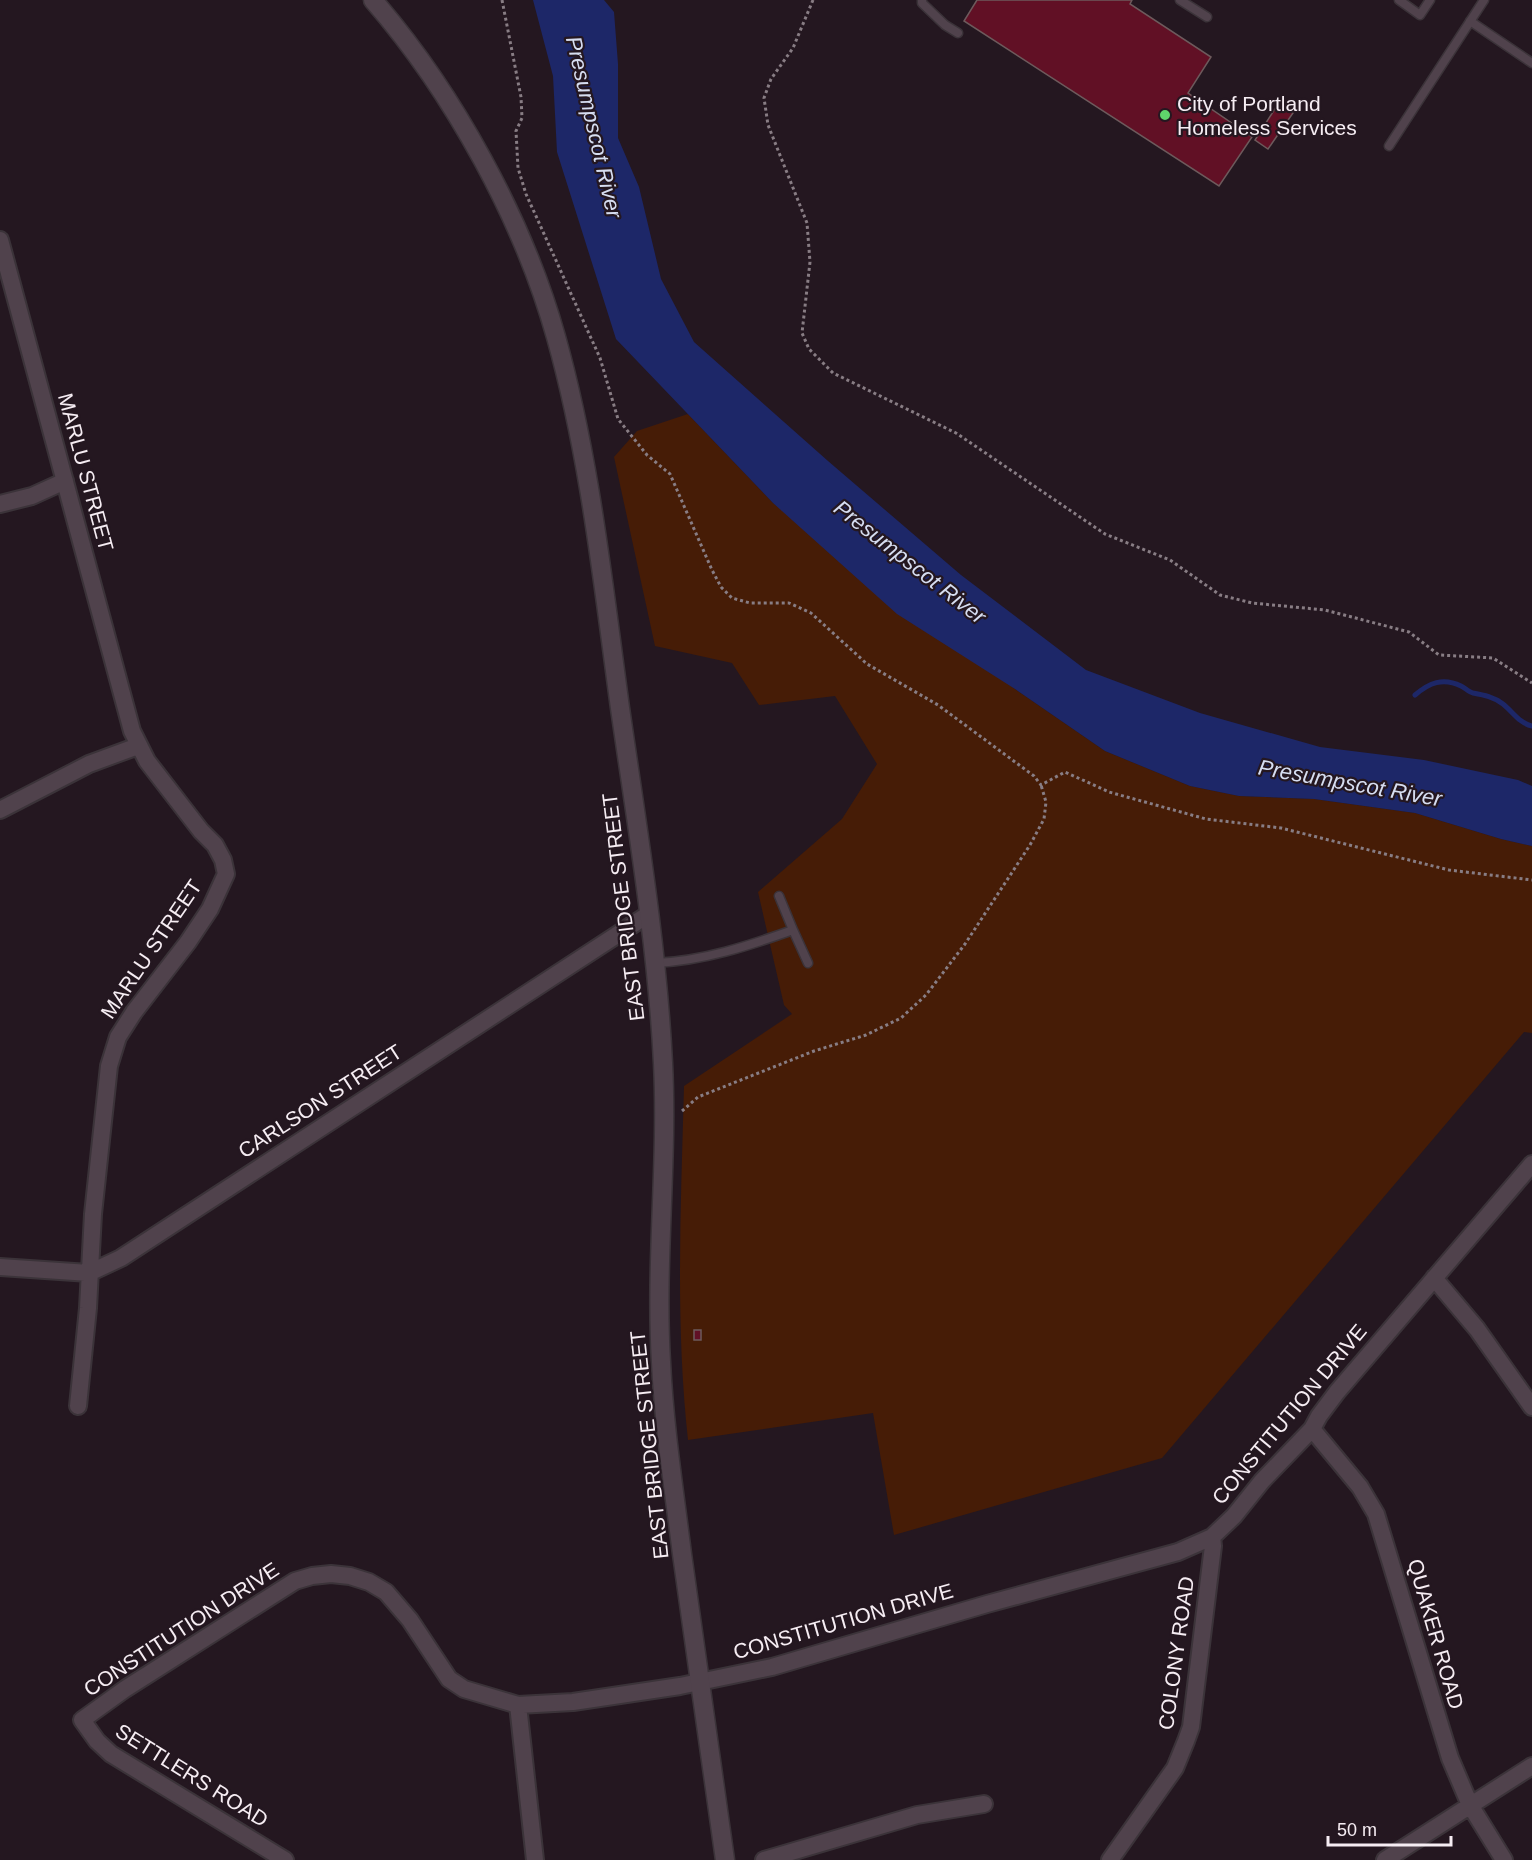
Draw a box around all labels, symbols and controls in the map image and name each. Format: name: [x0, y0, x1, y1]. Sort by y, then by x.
water label: Presumpscot River: [561, 34, 627, 222]
place label: City of Portland Homeless Services: [1177, 92, 1357, 139]
marker: City of Portland Homeless Services: [1158, 108, 1172, 122]
street label: MARLU STREET: [54, 391, 118, 553]
water label: Presumpscot River: [829, 495, 992, 630]
water label: Presumpscot River: [1256, 755, 1445, 812]
street label: EAST BRIDGE STREET: [598, 792, 648, 1022]
street label: MARLU STREET: [96, 875, 206, 1023]
street label: CARLSON STREET: [234, 1039, 406, 1162]
street label: CONSTITUTION DRIVE: [1207, 1319, 1371, 1509]
street label: EAST BRIDGE STREET: [626, 1330, 672, 1560]
street label: QUAKER ROAD: [1404, 1556, 1468, 1712]
street label: CONSTITUTION DRIVE: [79, 1557, 283, 1701]
street label: COLONY ROAD: [1154, 1575, 1198, 1731]
street label: CONSTITUTION DRIVE: [730, 1579, 956, 1663]
street label: SETTLERS ROAD: [112, 1719, 272, 1831]
scale bar: [1328, 1809, 1451, 1847]
text: 50 m: [1337, 1820, 1377, 1840]

